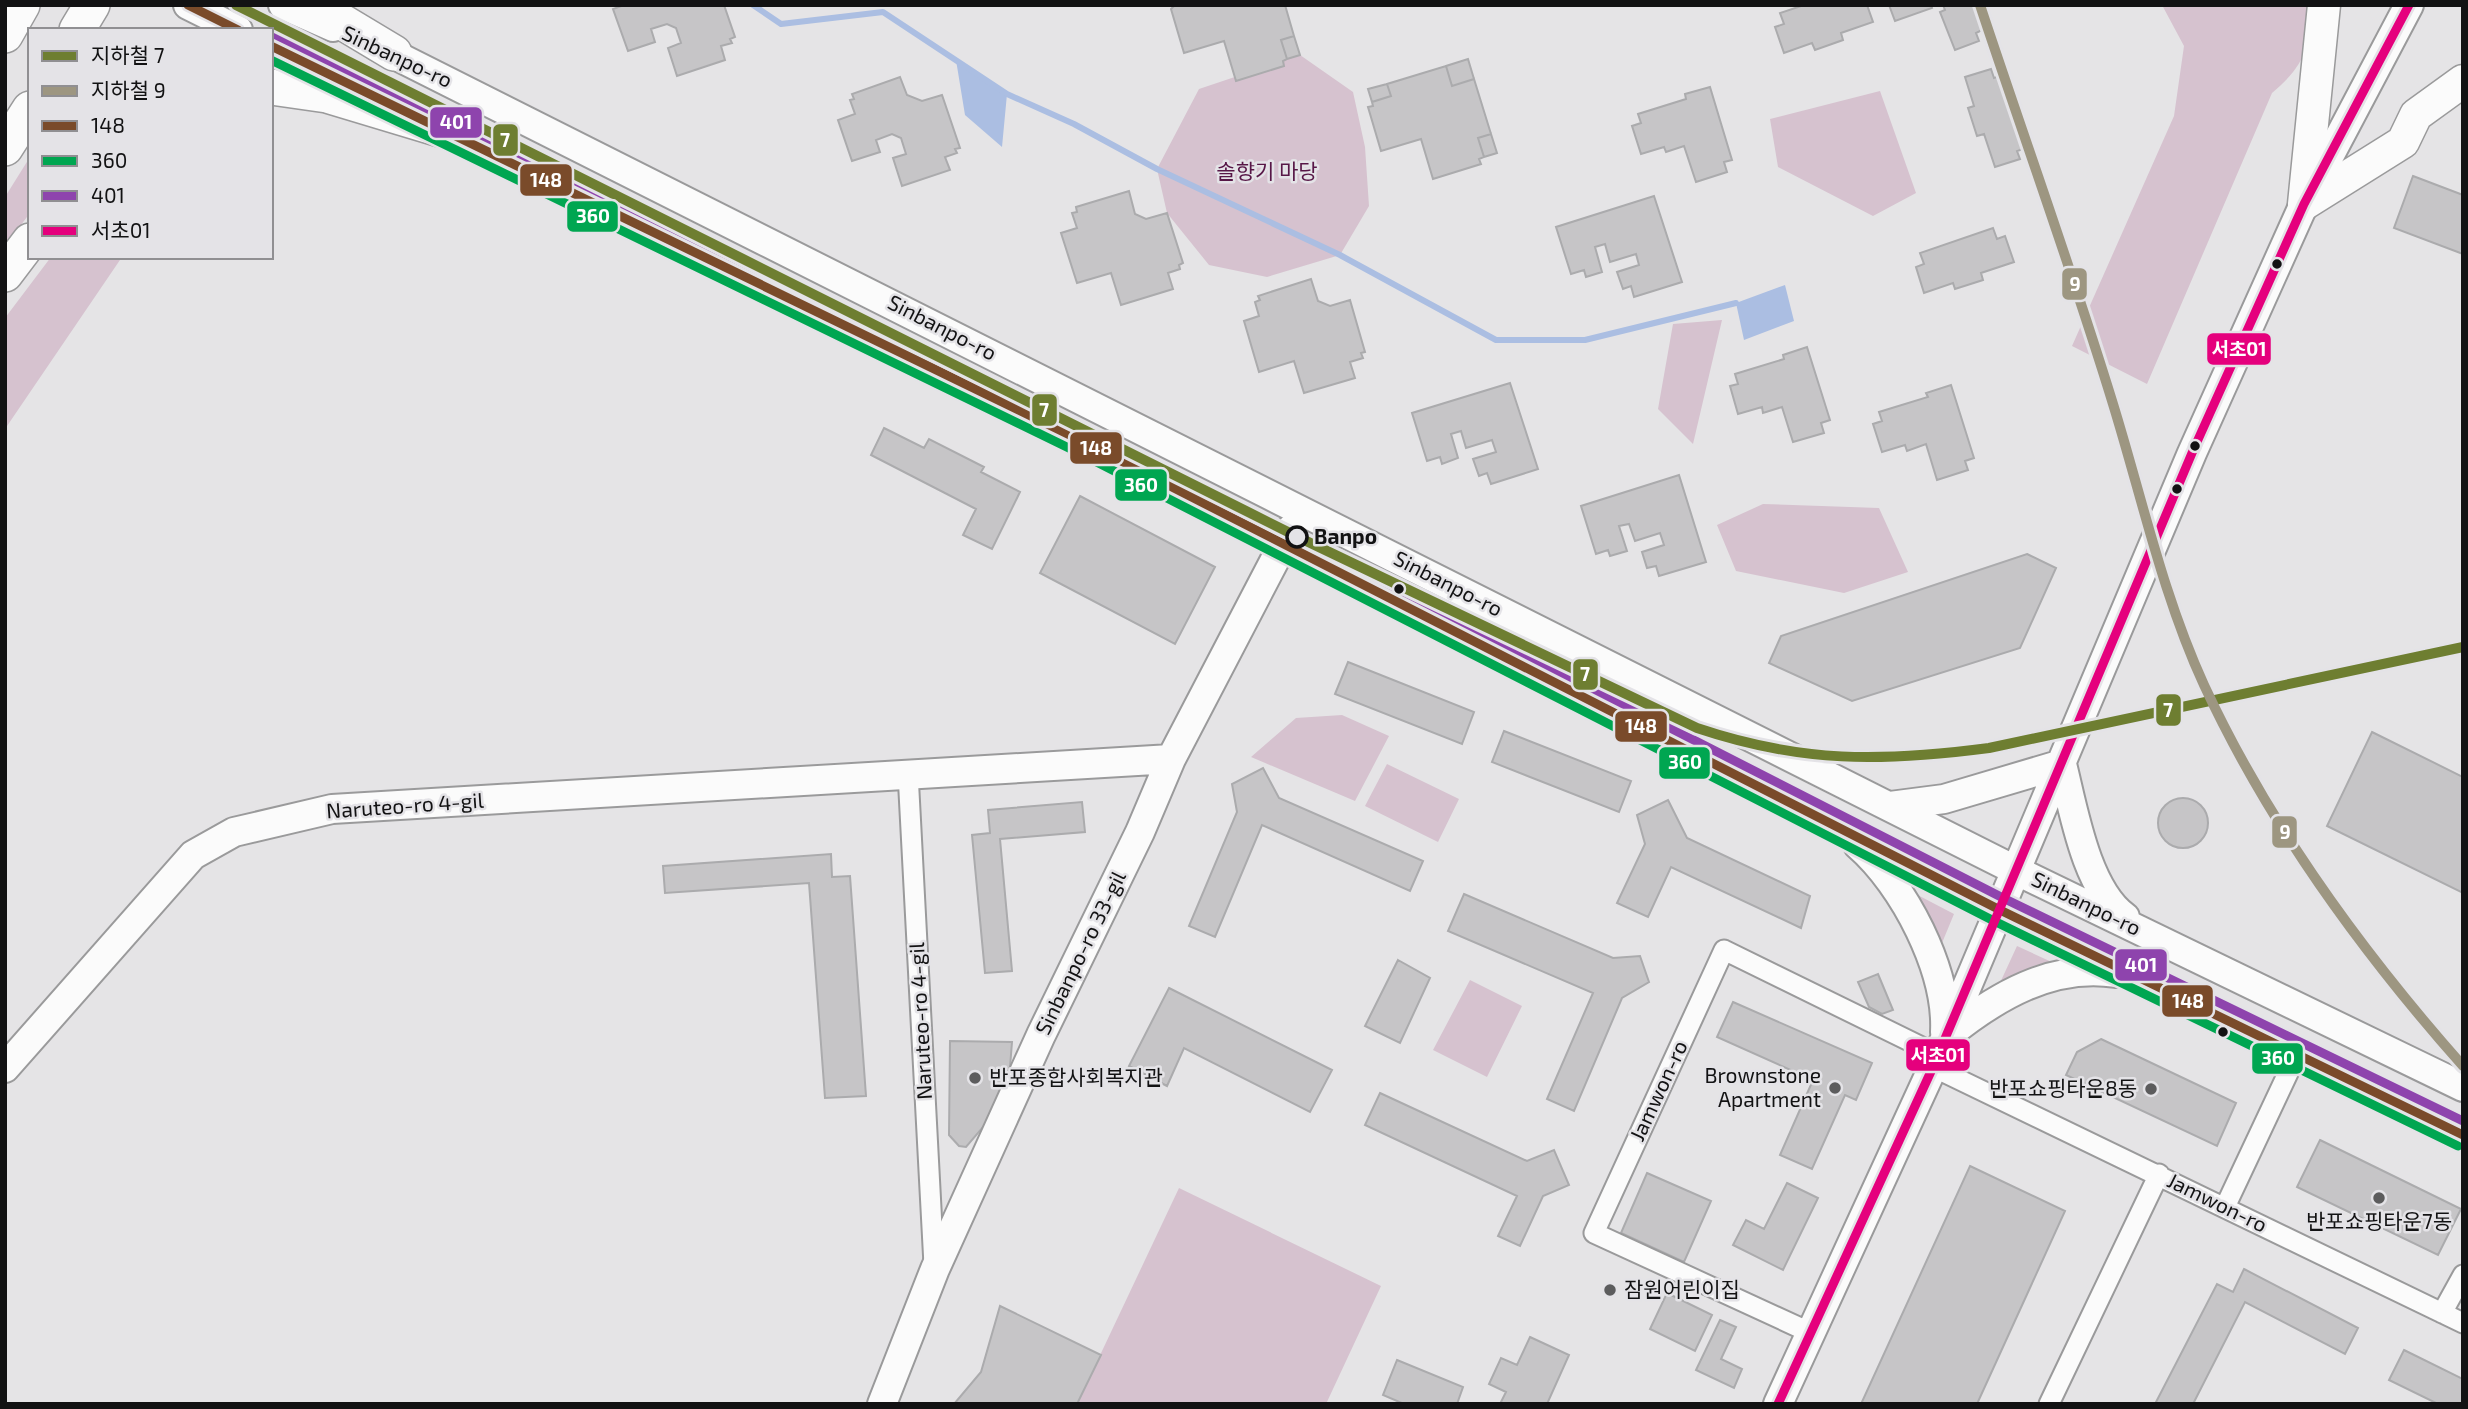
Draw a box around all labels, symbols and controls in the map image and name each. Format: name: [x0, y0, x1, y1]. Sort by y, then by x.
street label: Sinbanpo-ro: [339, 19, 457, 92]
legend: [28, 28, 273, 259]
text: 지하철 7: [91, 42, 165, 67]
text: 지하철 9: [91, 77, 166, 102]
line badge: 401: [429, 106, 483, 139]
text: 401: [440, 110, 472, 133]
text: 148: [91, 112, 125, 137]
line badge: 7: [492, 123, 519, 157]
text: 7: [500, 128, 510, 151]
text: 360: [91, 147, 127, 172]
park label: 솔향기 마당: [1216, 158, 1318, 183]
line badge: 148: [519, 163, 573, 197]
text: 148: [530, 168, 562, 191]
text: 401: [91, 182, 125, 207]
line badge: 360: [566, 200, 619, 233]
text: 360: [576, 204, 610, 227]
text: 서초01: [91, 217, 151, 242]
unlabelled marker: [2270, 257, 2284, 271]
line badge: 9: [2061, 267, 2088, 301]
text: 9: [2069, 272, 2081, 295]
street label: Sinbanpo-ro: [884, 289, 1001, 365]
line badge: 서초01: [2206, 332, 2272, 366]
text: 서초01: [2211, 337, 2267, 360]
line badge: 7: [1031, 393, 1058, 427]
text: 7: [1039, 398, 1049, 421]
line badge: 148: [1069, 431, 1123, 465]
text: 148: [1080, 436, 1112, 459]
unlabelled marker: [2188, 439, 2202, 453]
line badge: 360: [1114, 468, 1168, 502]
text: 360: [1124, 473, 1158, 496]
unlabelled marker: [2170, 482, 2184, 496]
place label: Banpo: [1314, 523, 1377, 548]
marker: Banpo: [1286, 526, 1308, 548]
street label: Sinbanpo-ro: [1390, 545, 1507, 621]
unlabelled marker: [1392, 582, 1406, 596]
line badge: 7: [1572, 658, 1599, 691]
text: 7: [1580, 662, 1590, 685]
line badge: 7: [2155, 693, 2182, 727]
text: 7: [2163, 698, 2173, 721]
line badge: 148: [1614, 710, 1668, 743]
text: 148: [1625, 714, 1657, 737]
line badge: 360: [1658, 746, 1711, 780]
text: 360: [1668, 750, 1702, 773]
street label: Naruteo-ro 4-gil: [325, 786, 485, 822]
line badge: 9: [2271, 815, 2298, 849]
text: 9: [2279, 820, 2291, 843]
street label: Sinbanpo-ro: [2028, 865, 2145, 940]
street label: Sinbanpo-ro 33-gil: [1029, 866, 1130, 1038]
street label: Naruteo-ro 4-gil: [903, 941, 936, 1100]
line badge: 401: [2114, 948, 2168, 982]
text: 401: [2125, 953, 2157, 976]
line badge: 148: [2161, 984, 2214, 1018]
text: 148: [2172, 989, 2204, 1012]
unlabelled marker: [2216, 1025, 2230, 1039]
street label: Jamwon-ro: [1624, 1036, 1692, 1145]
line badge: 서초01: [1905, 1038, 1971, 1072]
line badge: 360: [2251, 1042, 2304, 1075]
text: 서초01: [1910, 1043, 1966, 1066]
text: 360: [2261, 1046, 2295, 1069]
place label: Brownstone Apartment: [1704, 1062, 1821, 1111]
place label: 반포종합사회복지관: [989, 1064, 1163, 1089]
marker: 반포종합사회복지관: [967, 1070, 983, 1086]
place label: 반포쇼핑타운8동: [1989, 1075, 2137, 1100]
marker: Brownstone Apartment: [1827, 1080, 1843, 1096]
marker: 반포쇼핑타운8동: [2143, 1081, 2159, 1097]
street label: Jamwon-ro: [2164, 1167, 2272, 1237]
marker: 반포쇼핑타운7동: [2371, 1190, 2387, 1206]
place label: 반포쇼핑타운7동: [2306, 1208, 2452, 1233]
place label: 잠원어린이집: [1624, 1276, 1740, 1301]
marker: 잠원어린이집: [1602, 1282, 1618, 1298]

